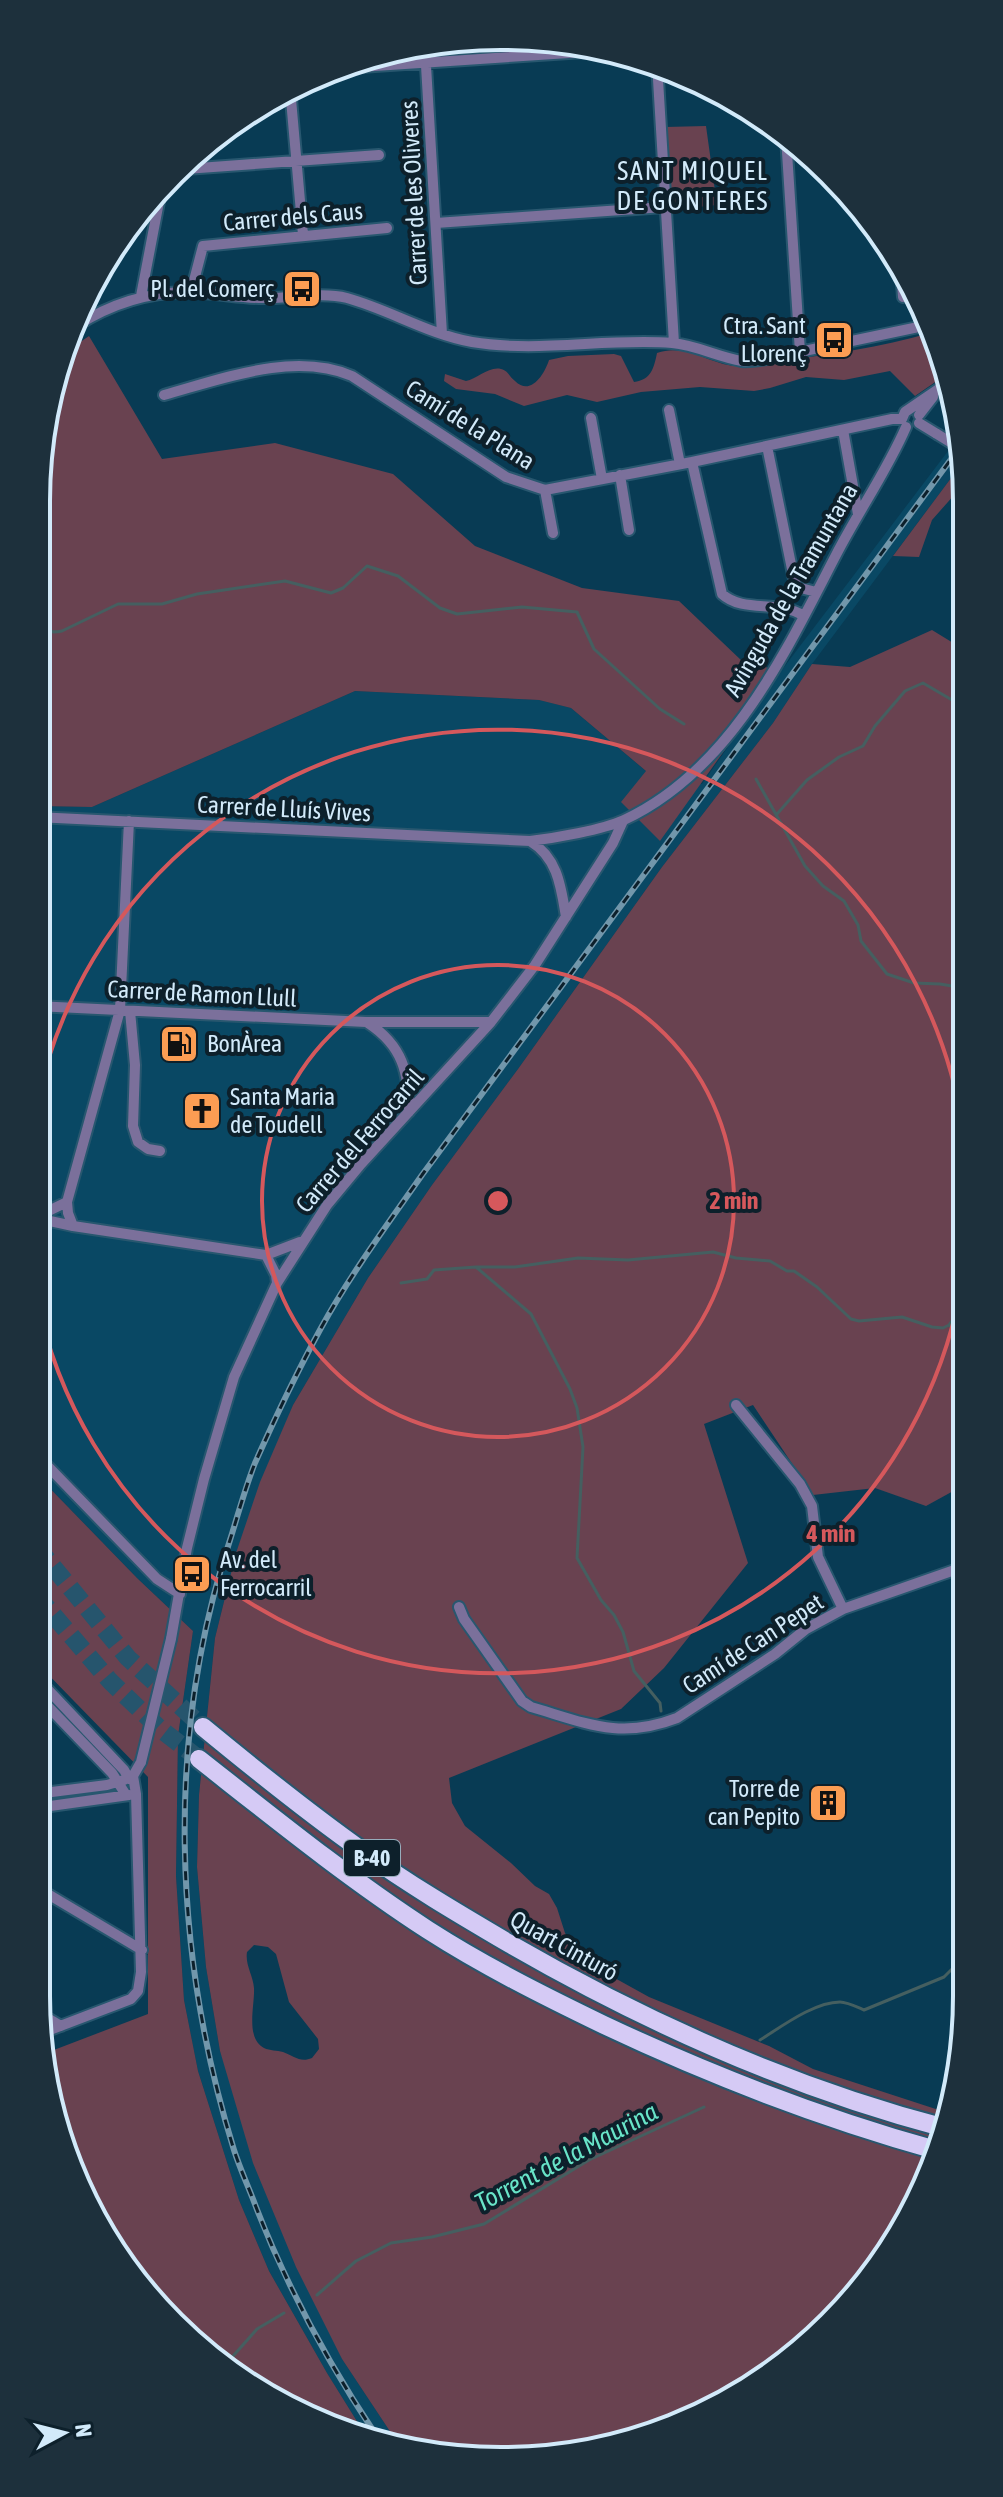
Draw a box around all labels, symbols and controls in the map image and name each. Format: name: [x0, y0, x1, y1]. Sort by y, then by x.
street label: Carrer de les Oliveres: [395, 100, 432, 286]
district label: SANT MIQUEL DE GONTERES: [617, 156, 770, 216]
street label: Carrer dels Caus: [222, 197, 364, 236]
bus stop icon: Pl. del Comerç: [281, 268, 323, 310]
place label: Pl. del Comerç: [150, 275, 274, 302]
place label: Ctra. Sant Llorenç: [723, 312, 806, 367]
bus stop icon: Ctra. Sant Llorenç: [813, 319, 855, 361]
street label: Camí de la Plana: [401, 374, 540, 475]
street label: Avinguda de la Tramuntana: [719, 479, 863, 701]
street label: Carrer de Lluís Vives: [197, 790, 371, 827]
street label: Carrer de Ramon Llull: [107, 975, 298, 1012]
fuel station icon: BonÀrea: [158, 1023, 200, 1065]
place label: BonÀrea: [207, 1030, 282, 1057]
street label: Carrer del Ferrocarril: [290, 1063, 430, 1218]
place label: Santa Maria de Toudell: [230, 1083, 335, 1138]
church icon: Santa Maria de Toudell: [181, 1090, 223, 1132]
centre of rings: [484, 1187, 512, 1215]
text: 2 min: [709, 1187, 759, 1214]
text: 4 min: [805, 1520, 856, 1547]
place label: Av. del Ferrocarril: [220, 1546, 312, 1601]
bus stop icon: Av. del Ferrocarril: [171, 1553, 213, 1595]
street label: Camí de Can Pepet: [677, 1588, 828, 1699]
place label: Torre de can Pepito: [708, 1775, 800, 1830]
building icon: Torre de can Pepito: [807, 1782, 849, 1824]
road number: B-40: [344, 1840, 400, 1876]
street label: Quart Cinturó: [506, 1905, 623, 1986]
water label: Torrent de la Maurina: [470, 2096, 662, 2218]
north arrow: [24, 2393, 104, 2473]
text: N: [70, 2423, 98, 2439]

